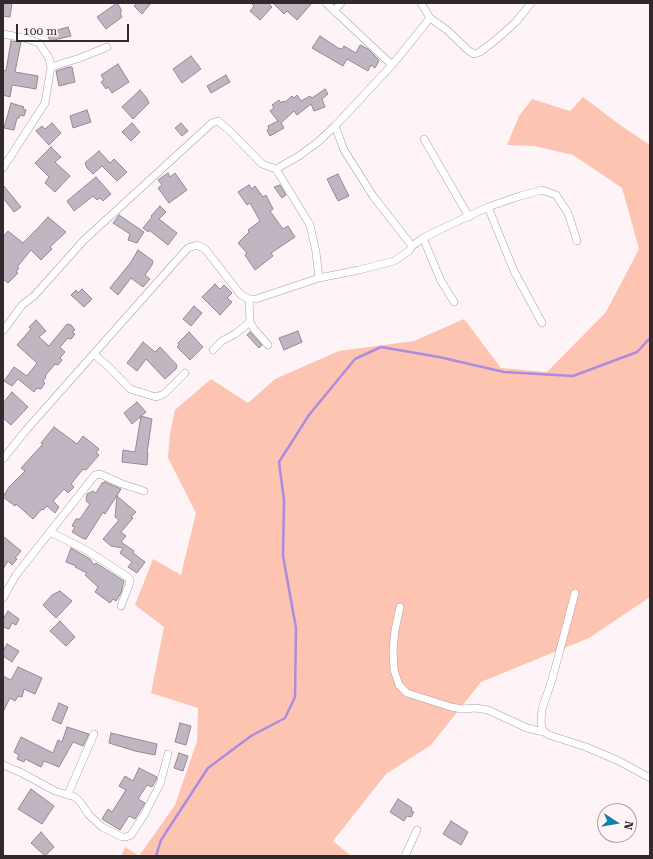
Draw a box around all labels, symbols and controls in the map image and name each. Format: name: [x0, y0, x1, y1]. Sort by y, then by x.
scale bar: [18, 16, 131, 42]
text: 100 m: [23, 24, 57, 38]
north arrow: [597, 803, 637, 843]
text: N: [621, 820, 635, 831]

